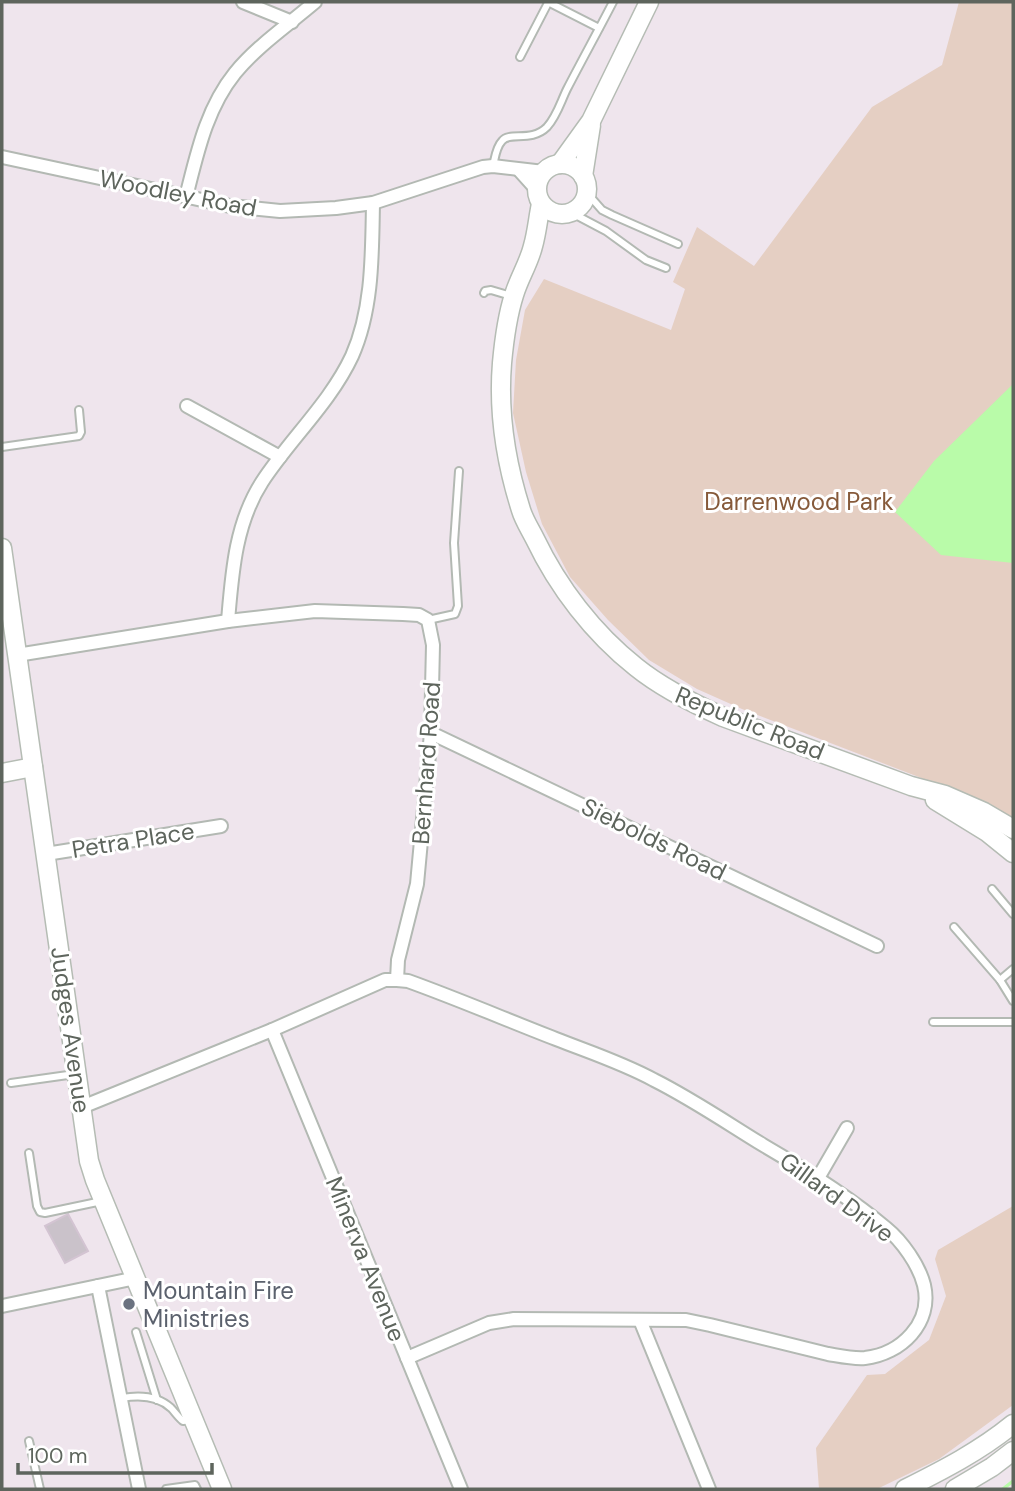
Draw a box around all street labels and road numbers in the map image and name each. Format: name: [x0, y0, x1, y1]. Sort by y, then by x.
street label: Woodley Road: [97, 163, 259, 223]
street label: Republic Road: [671, 679, 829, 767]
street label: Bernhard Road: [405, 680, 447, 846]
street label: Siebolds Road: [577, 791, 731, 887]
street label: Petra Place: [69, 815, 197, 865]
street label: Judges Avenue: [44, 945, 98, 1115]
street label: Gillard Drive: [774, 1145, 900, 1249]
street label: Minerva Avenue: [319, 1172, 413, 1346]

